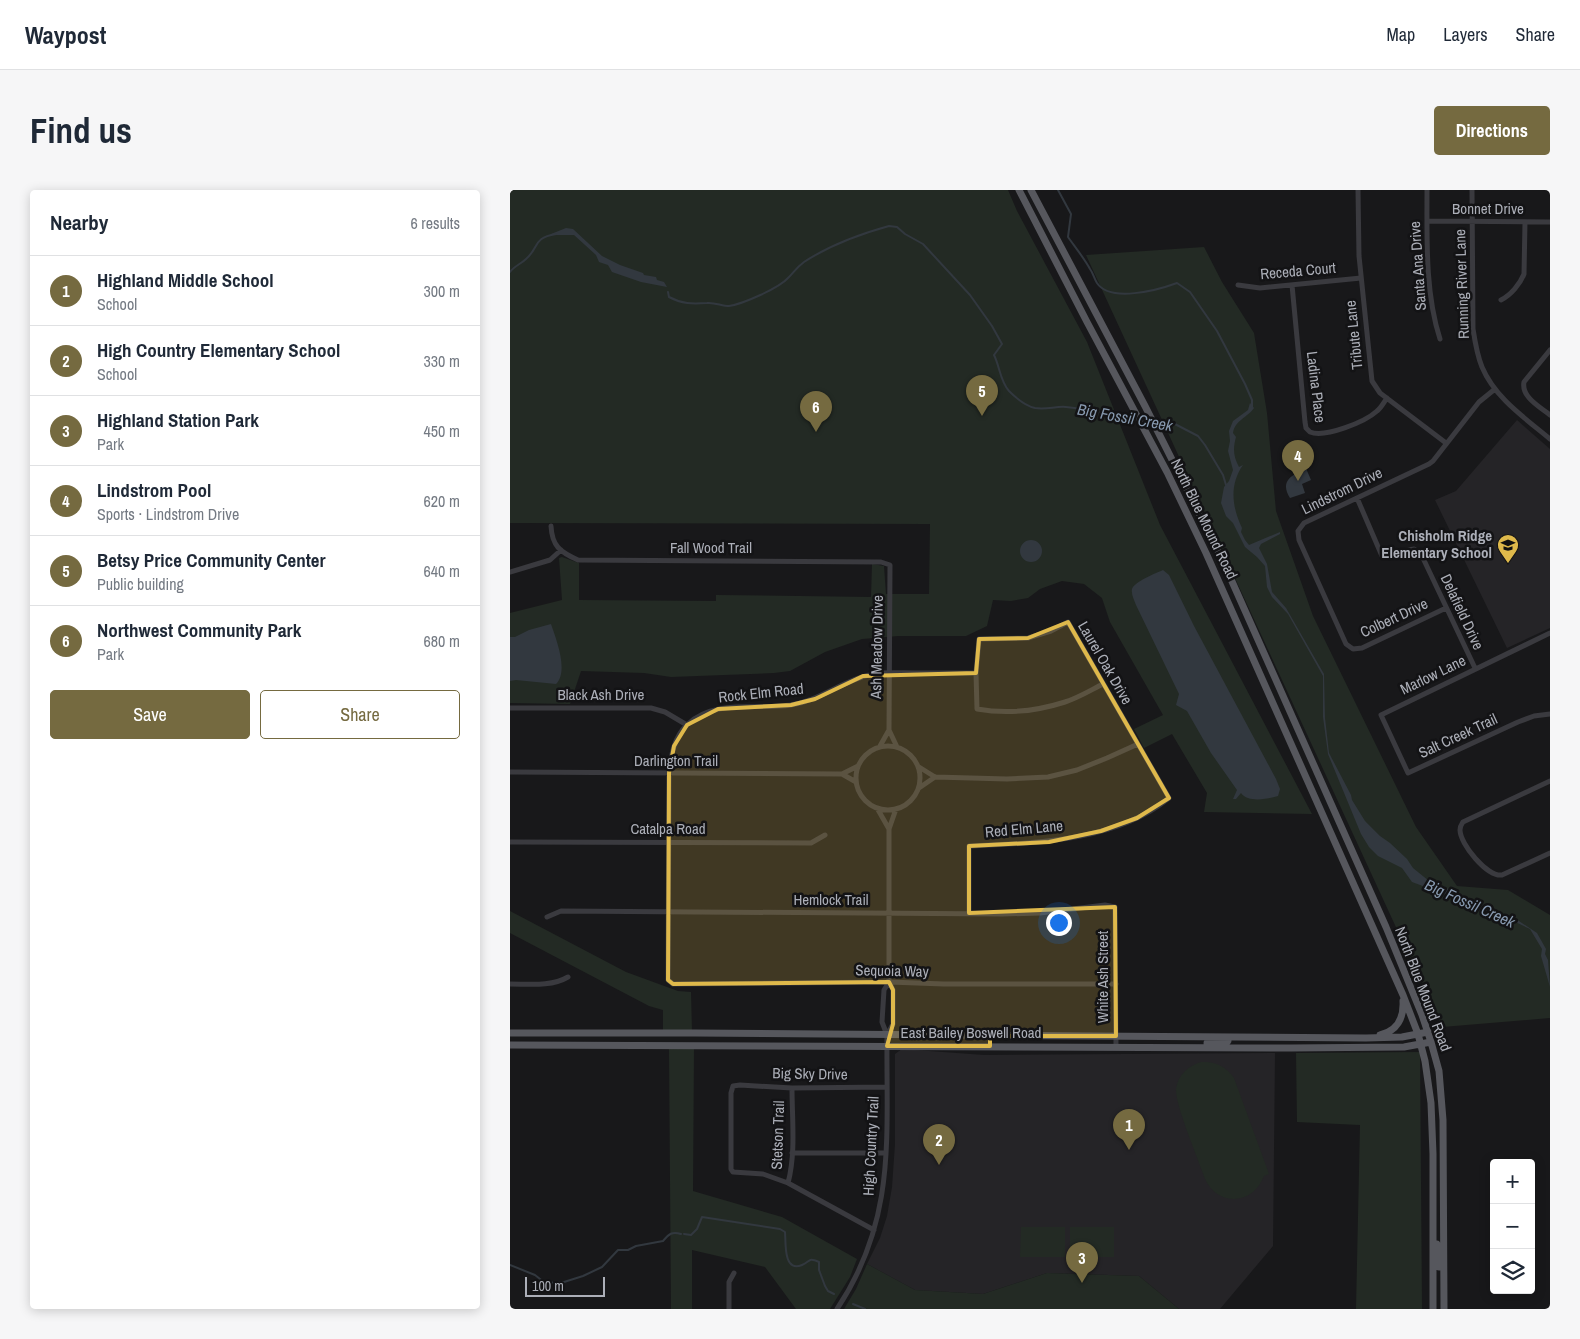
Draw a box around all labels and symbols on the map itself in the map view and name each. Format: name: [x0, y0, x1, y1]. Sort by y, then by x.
street label: Bonnet Drive: [1452, 198, 1524, 219]
street label: Santa Ana Drive: [1404, 220, 1431, 311]
street label: Running River Lane: [1449, 228, 1474, 339]
street label: Receda Court: [1259, 257, 1337, 284]
street label: Tribute Lane: [1339, 299, 1368, 371]
street label: Ladina Place: [1302, 350, 1331, 424]
pin: 5: [966, 375, 998, 416]
pin: 6: [800, 391, 832, 432]
water label: Big Fossil Creek: [1076, 398, 1175, 436]
pin: 4: [1282, 440, 1314, 481]
street label: North Blue Mound Road: [1166, 455, 1243, 583]
street label: Lindstrom Drive: [1298, 462, 1386, 519]
place label: Chisholm Ridge Elementary School: [1381, 525, 1492, 563]
school or university icon: Chisholm Ridge Elementary School: [1496, 533, 1520, 564]
street label: Fall Wood Trail: [670, 537, 752, 558]
street label: Delafield Drive: [1436, 570, 1489, 653]
street label: Colbert Drive: [1357, 593, 1431, 642]
street label: Ash Meadow Drive: [865, 595, 888, 700]
street label: Laurel Oak Drive: [1073, 617, 1138, 708]
street label: Marlow Lane: [1397, 650, 1469, 699]
street label: Rock Elm Road: [717, 678, 805, 707]
street label: Black Ash Drive: [558, 684, 645, 705]
street label: Salt Creek Trail: [1415, 708, 1501, 763]
street label: Darlington Trail: [634, 750, 718, 771]
street label: Red Elm Lane: [984, 815, 1064, 842]
street label: Catalpa Road: [630, 818, 706, 839]
water label: Big Fossil Creek: [1421, 873, 1519, 933]
street label: Hemlock Trail: [793, 889, 869, 910]
your location: [1046, 910, 1072, 936]
street label: North Blue Mound Road: [1390, 923, 1457, 1054]
street label: White Ash Street: [1092, 930, 1113, 1023]
street label: Sequoia Way: [855, 959, 930, 982]
street label: East Bailey Boswell Road: [901, 1022, 1041, 1043]
street label: Big Sky Drive: [772, 1062, 848, 1085]
street label: High Country Trail: [857, 1096, 884, 1196]
street label: Stetson Trail: [766, 1100, 789, 1170]
pin: 1: [1113, 1109, 1145, 1150]
pin: 2: [923, 1124, 955, 1165]
pin: 3: [1066, 1242, 1098, 1283]
scale bar: [525, 1274, 605, 1297]

